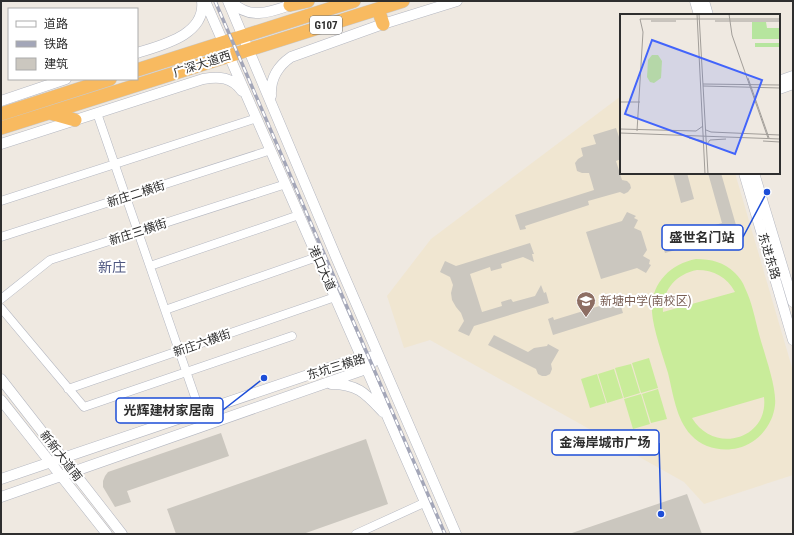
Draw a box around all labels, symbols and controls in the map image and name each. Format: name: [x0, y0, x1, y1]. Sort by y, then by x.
legend: [8, 8, 138, 80]
inset map: [620, 14, 780, 174]
road number: G107: [310, 16, 342, 34]
text: 道路: [44, 17, 68, 31]
text: 铁路: [44, 37, 68, 51]
street label: 广深大道西: [171, 48, 233, 80]
text: 建筑: [44, 57, 68, 71]
street label: 新庄二横街: [105, 178, 167, 210]
street label: 新庄三横街: [107, 216, 169, 248]
callout: 盛世名门站: [662, 225, 743, 250]
text: 盛世名门站: [669, 230, 735, 245]
street label: 东进东路: [755, 231, 783, 281]
street label: 港口大道: [306, 243, 338, 293]
district label: 新庄: [98, 259, 126, 275]
school or university icon: 新塘中学(南校区): [575, 290, 597, 318]
place label: 新塘中学(南校区): [600, 294, 692, 308]
street label: 新庄六横街: [171, 327, 233, 359]
street label: 东坑三横路: [305, 352, 367, 382]
callout: 光辉建材家居南: [116, 398, 223, 423]
text: 光辉建材家居南: [123, 403, 215, 418]
street label: 新新大道南: [37, 428, 85, 484]
callout: 金海岸城市广场: [552, 430, 659, 455]
text: 金海岸城市广场: [559, 435, 651, 450]

